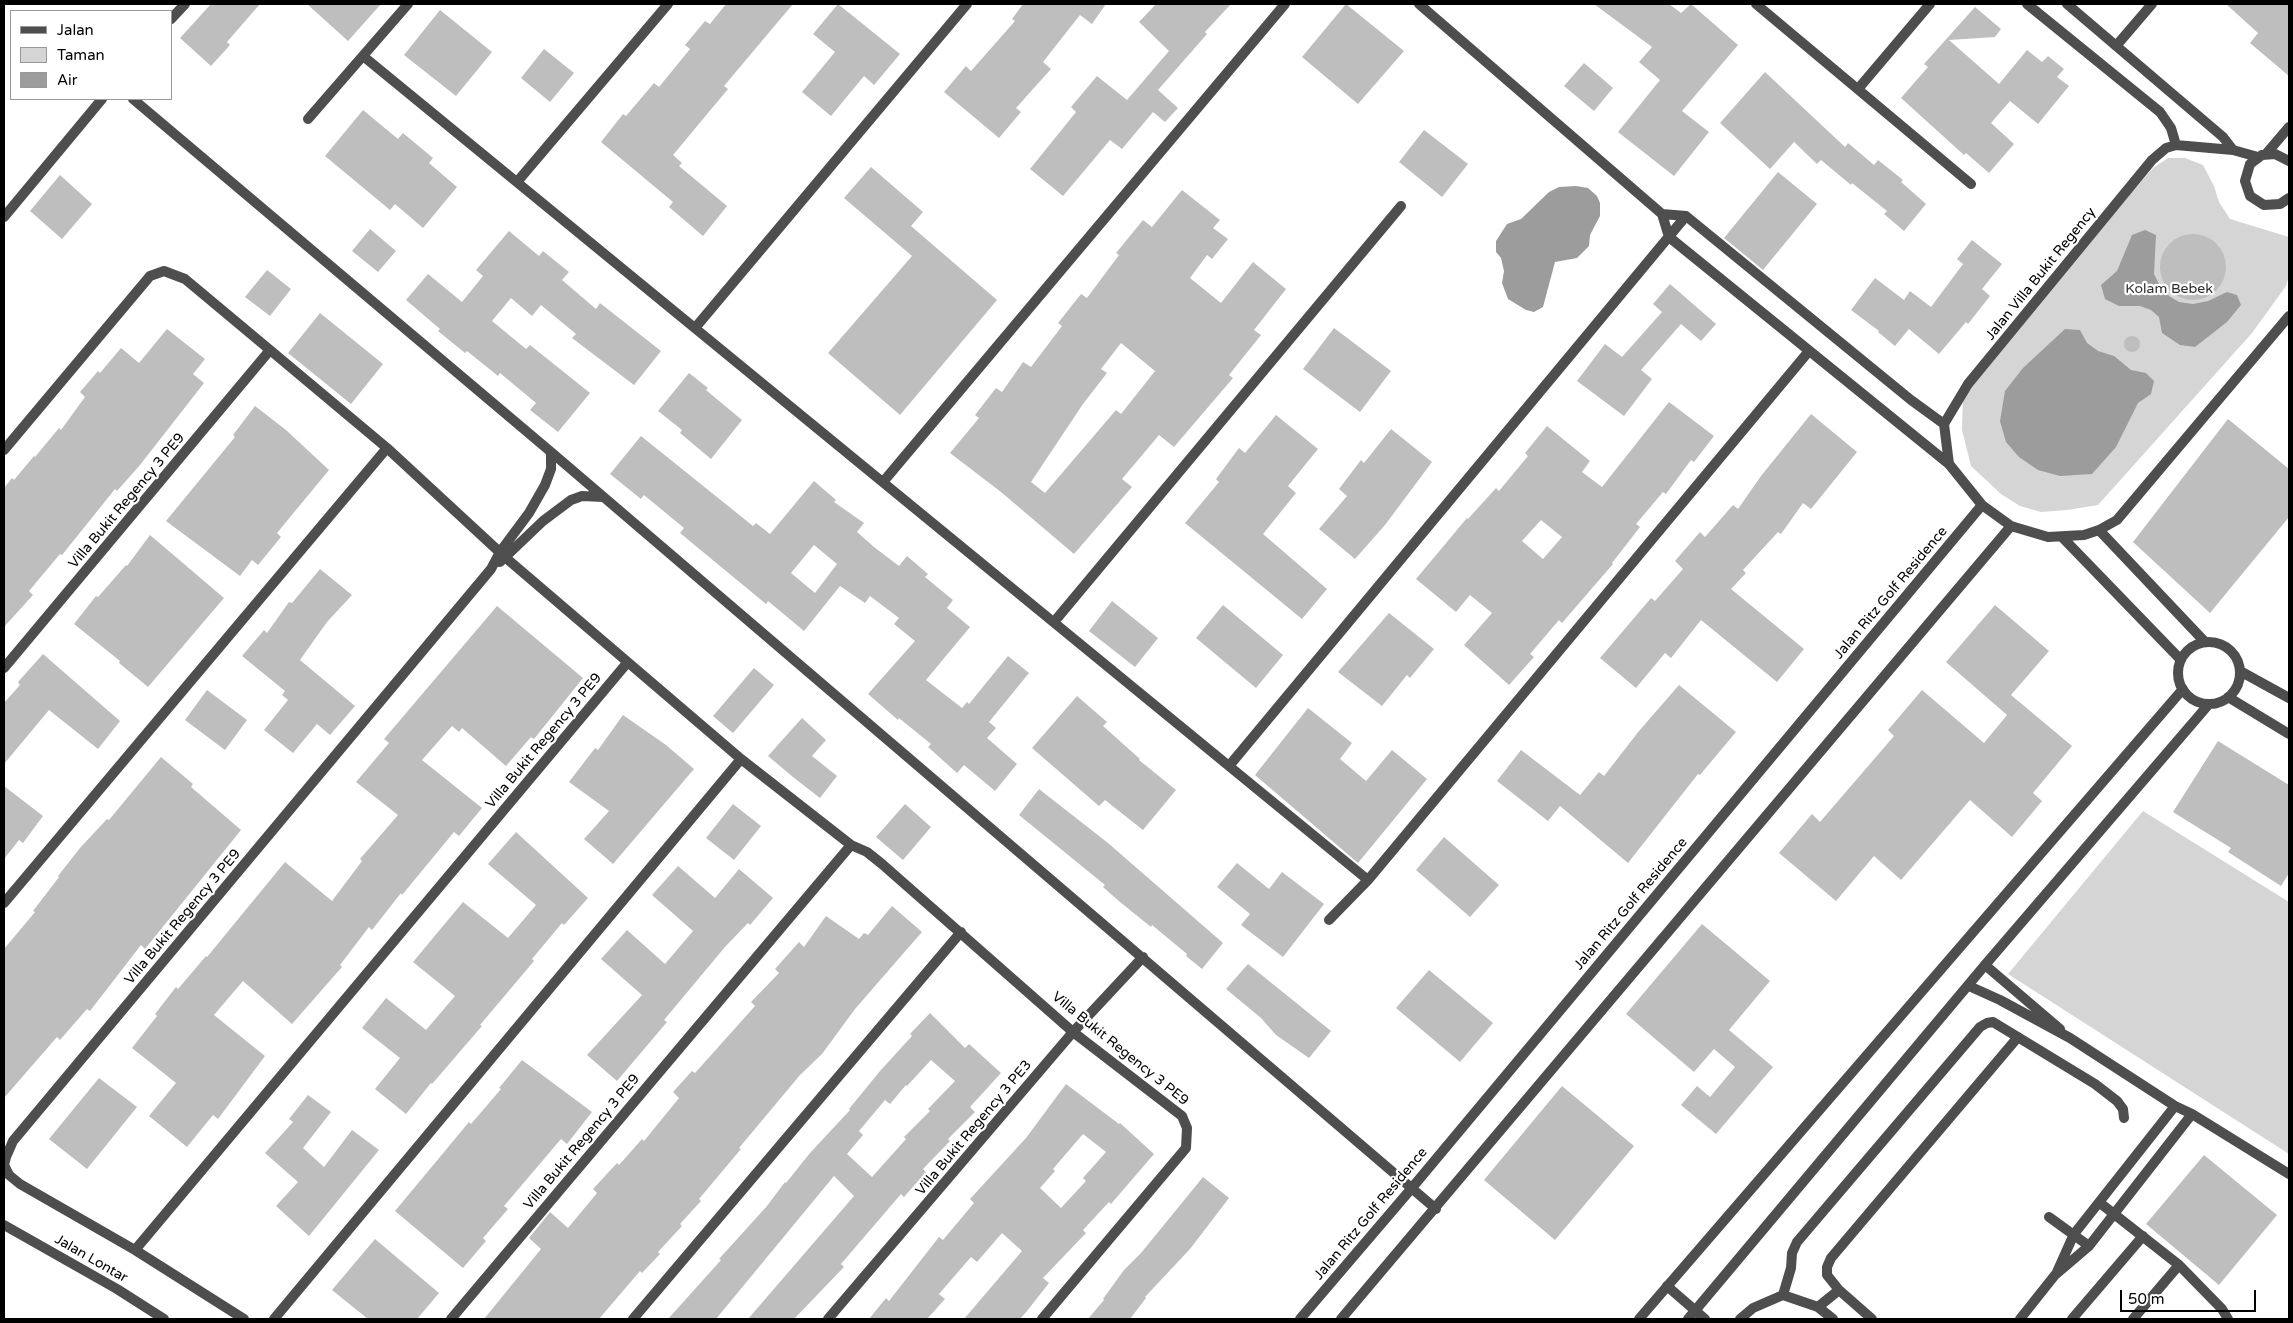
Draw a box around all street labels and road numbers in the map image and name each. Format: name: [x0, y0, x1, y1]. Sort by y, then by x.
street label: Jalan Villa Bukit Regency: [1982, 204, 2100, 344]
street label: Villa Bukit Regency 3 PE9: [66, 430, 188, 572]
street label: Jalan Ritz Golf Residence: [1831, 523, 1951, 663]
street label: Villa Bukit Regency 3 PE9: [483, 670, 605, 812]
street label: Jalan Ritz Golf Residence: [1571, 834, 1691, 974]
street label: Villa Bukit Regency 3 PE9: [122, 846, 244, 988]
street label: Villa Bukit Regency 3 PE9: [1048, 989, 1192, 1109]
street label: Villa Bukit Regency 3 PE3: [913, 1057, 1035, 1199]
street label: Villa Bukit Regency 3 PE9: [521, 1071, 643, 1213]
street label: Jalan Ritz Golf Residence: [1311, 1144, 1431, 1284]
street label: Jalan Lontar: [52, 1231, 130, 1287]

